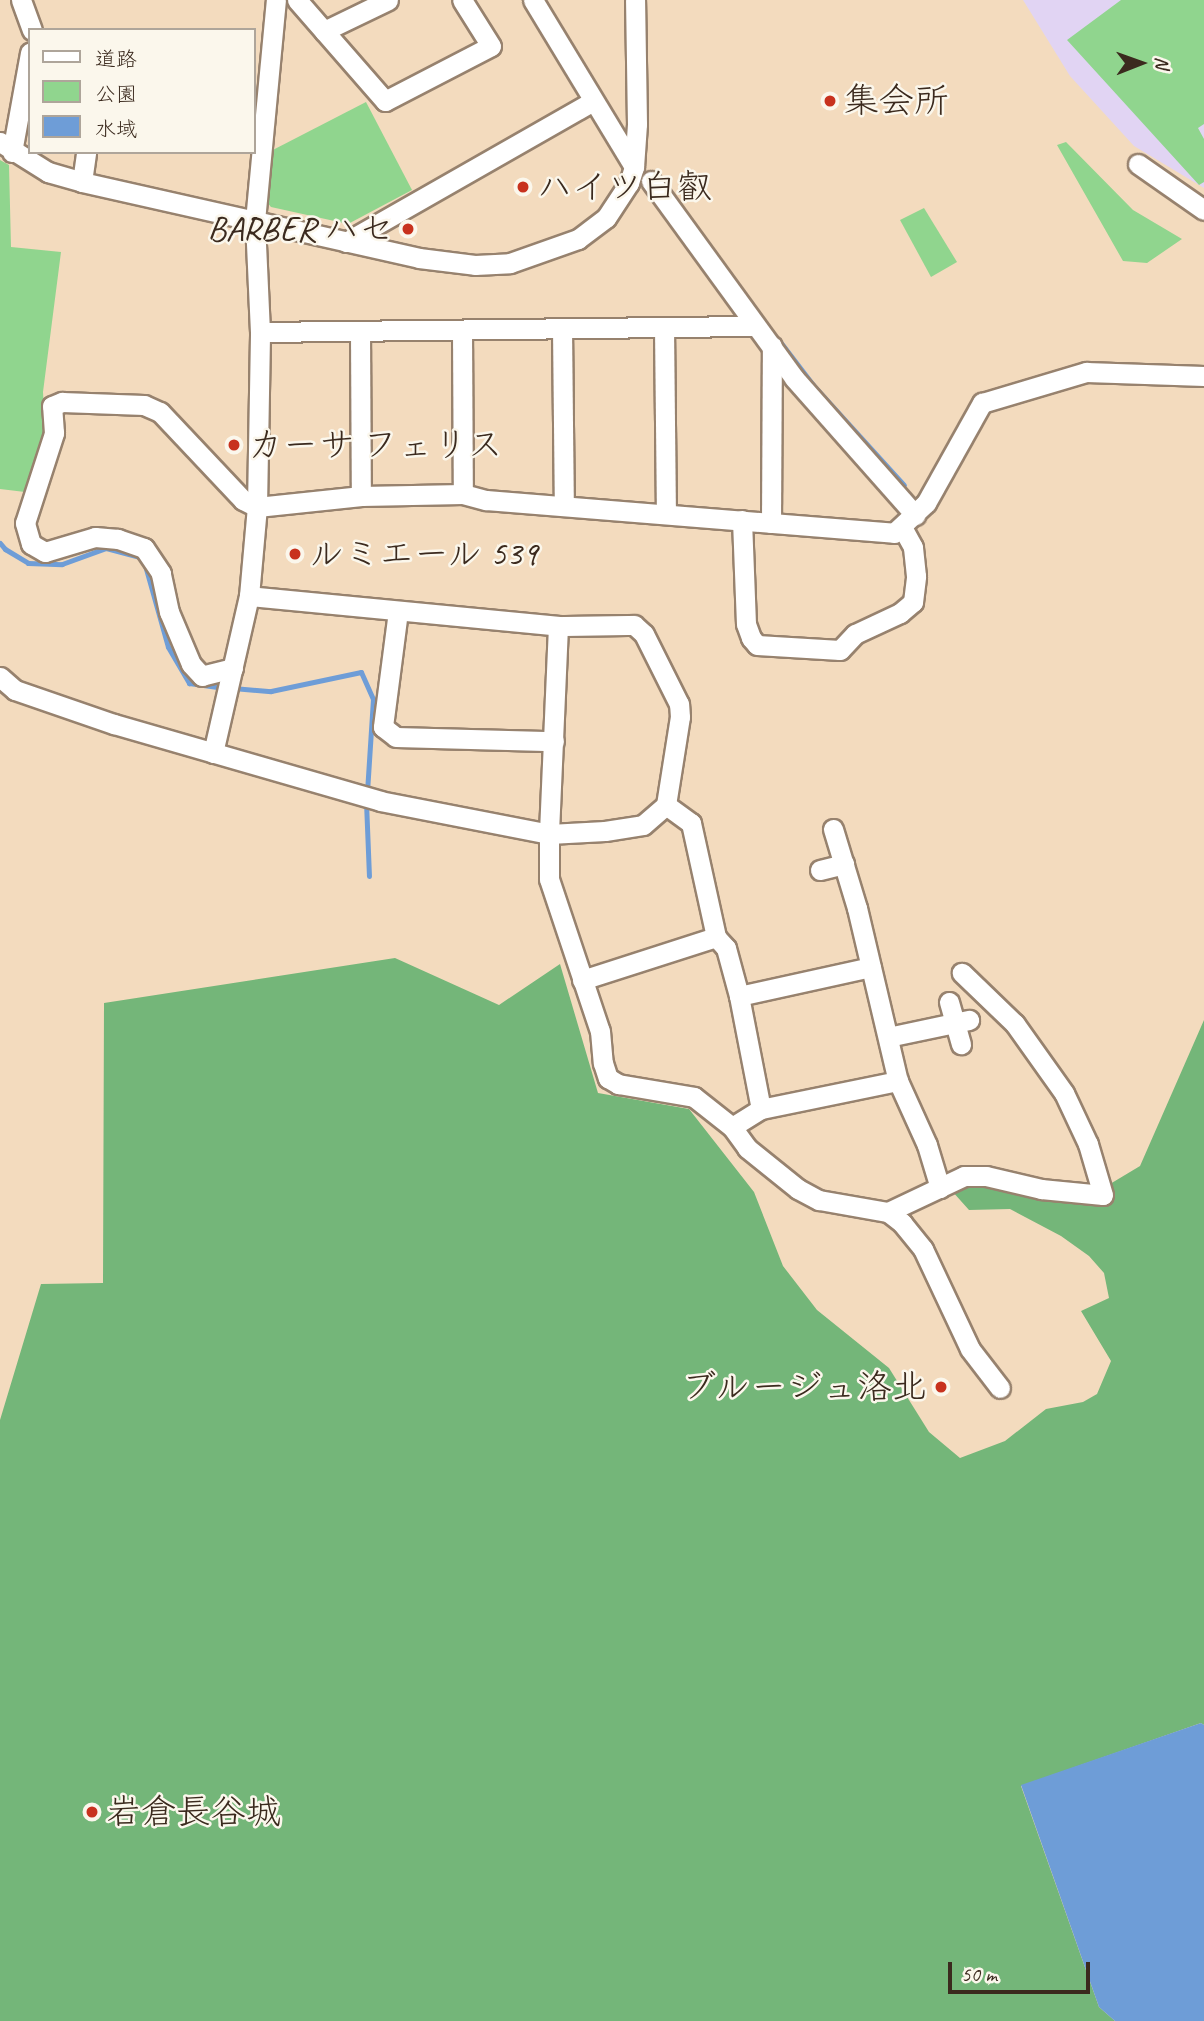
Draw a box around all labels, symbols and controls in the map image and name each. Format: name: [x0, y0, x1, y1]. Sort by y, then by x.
legend: [28, 28, 256, 154]
north arrow: [1106, 28, 1176, 98]
text: 道路: [95, 46, 137, 72]
text: N: [1150, 57, 1174, 69]
place label: 集会所: [844, 80, 949, 122]
text: 公園: [95, 81, 137, 107]
marker: 集会所: [822, 93, 838, 109]
text: 水域: [95, 116, 137, 142]
place label: ハイツ白叡: [537, 166, 712, 208]
marker: ハイツ白叡: [515, 179, 531, 195]
place label: BARBER ハセ: [207, 208, 394, 250]
marker: BARBER ハセ: [400, 221, 416, 237]
place label: カーサ フェリス: [248, 424, 501, 466]
marker: カーサ フェリス: [226, 437, 242, 453]
place label: ルミエール 539: [309, 533, 540, 575]
marker: ルミエール 539: [287, 546, 303, 562]
place label: ブルージュ洛北: [681, 1366, 927, 1408]
marker: ブルージュ洛北: [933, 1379, 949, 1395]
place label: 岩倉長谷城: [106, 1791, 281, 1833]
marker: 岩倉長谷城: [84, 1804, 100, 1820]
scale bar: [952, 1948, 1094, 1992]
text: 50 m: [961, 1961, 997, 1987]

